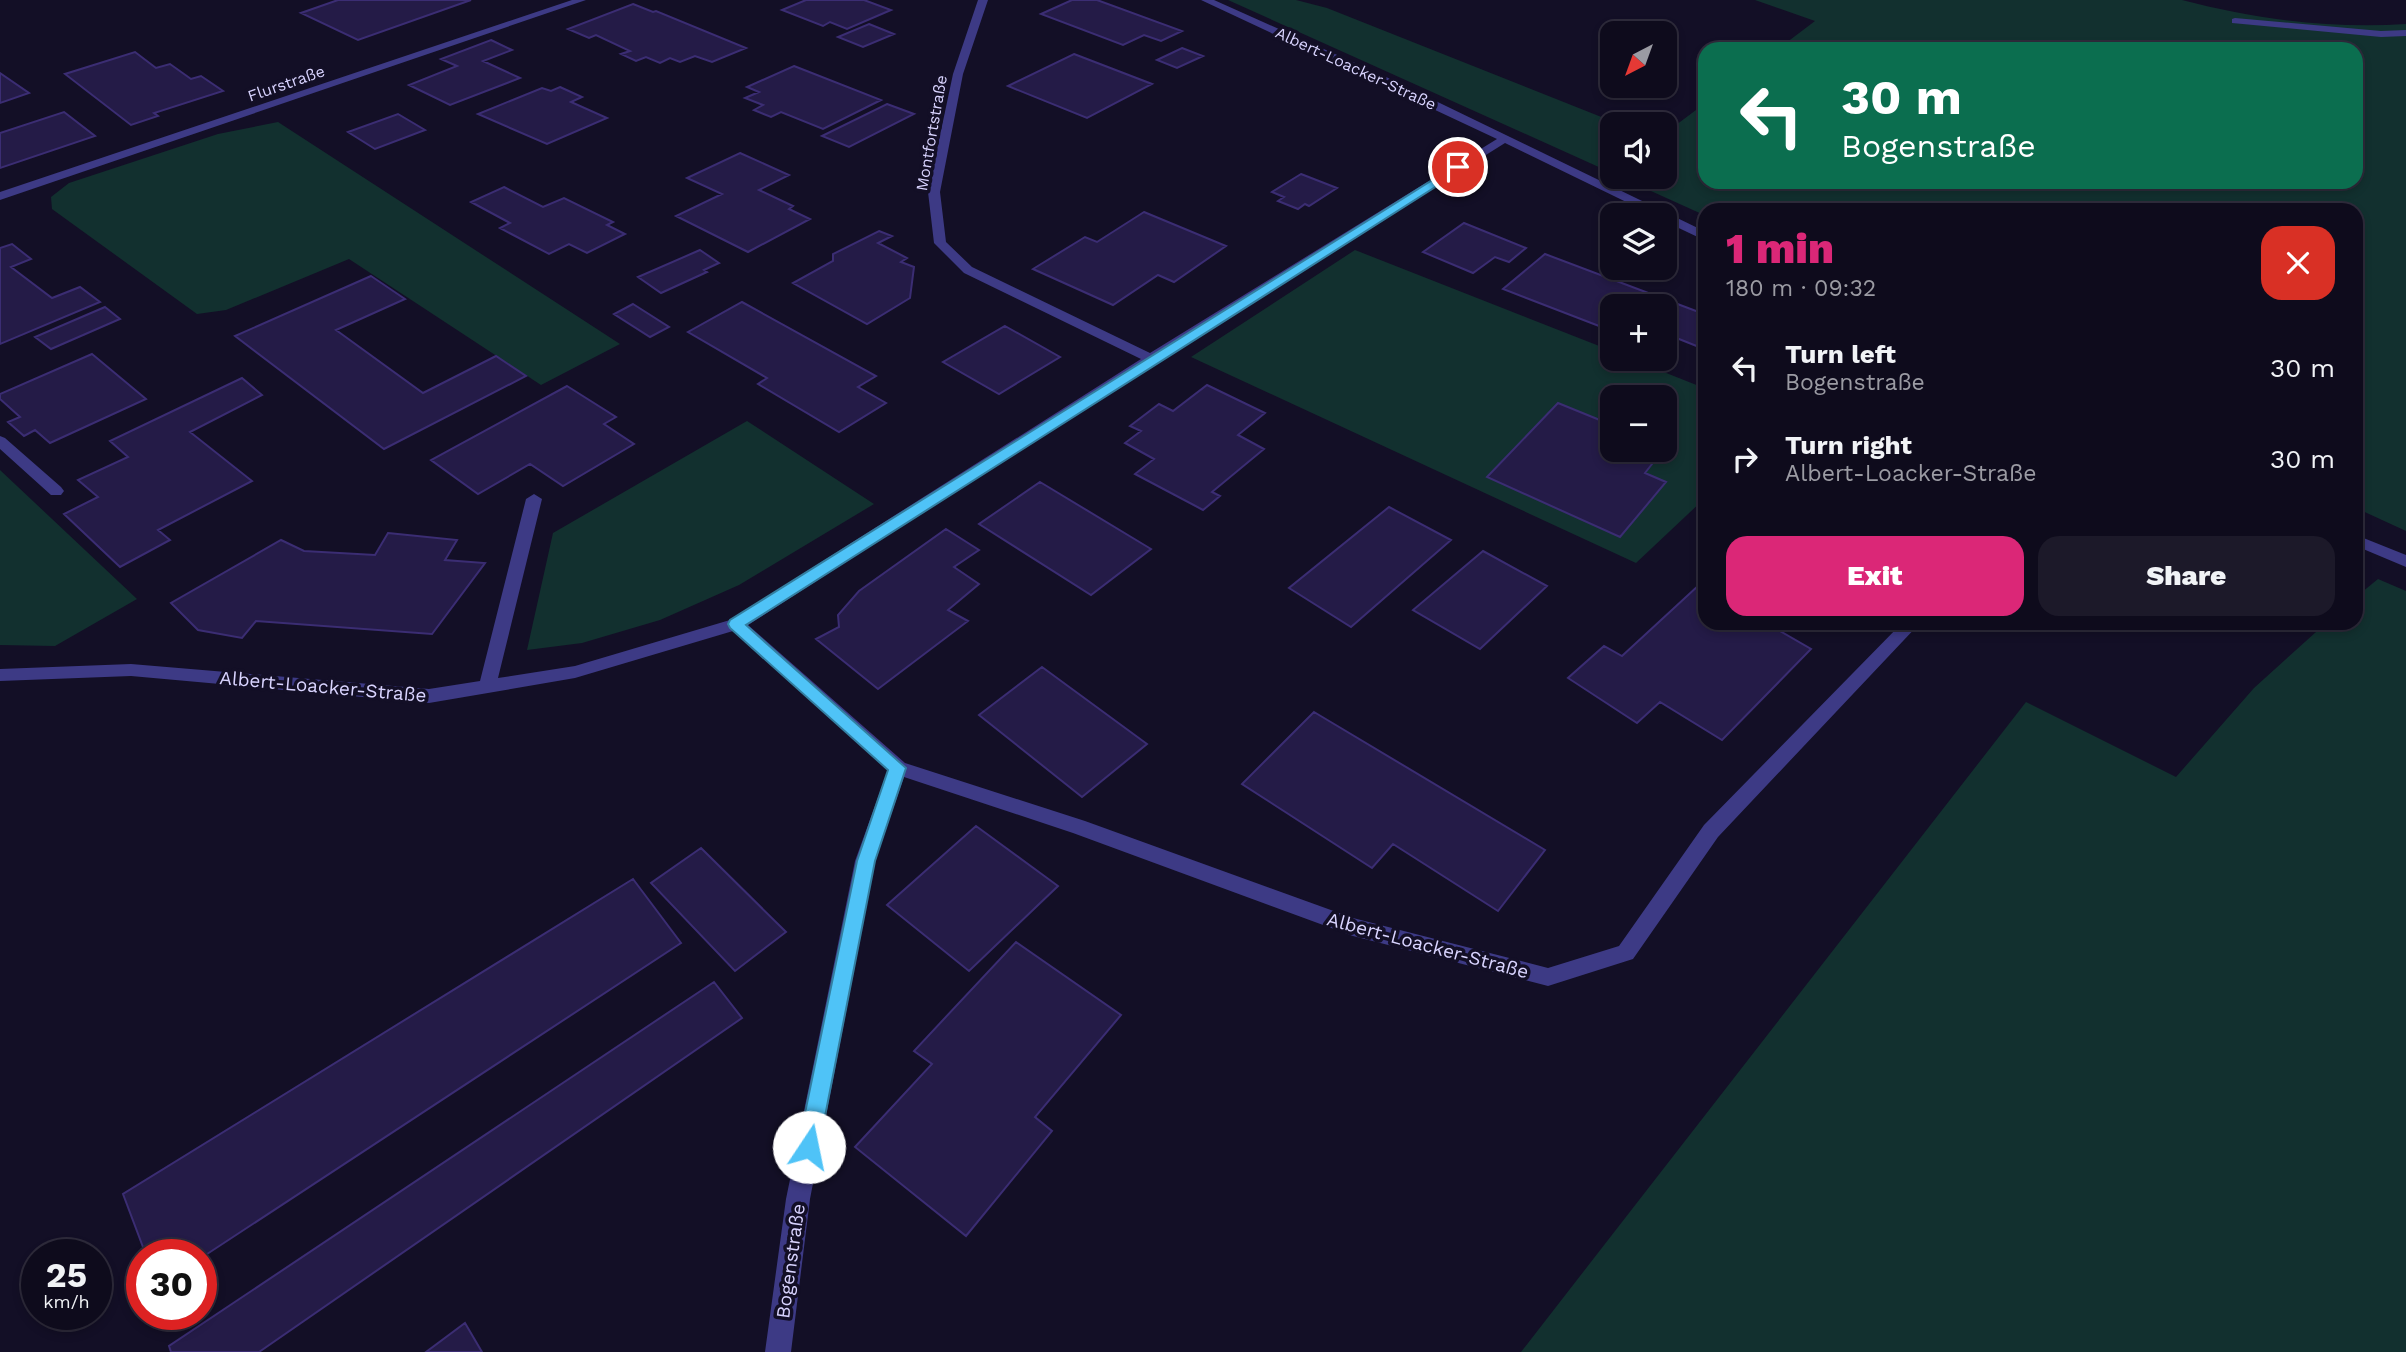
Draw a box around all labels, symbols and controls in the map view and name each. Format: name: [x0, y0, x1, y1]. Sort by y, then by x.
north arrow: [1600, 21, 1676, 98]
map controls: [1600, 21, 1677, 462]
street label: Albert-Loacker-Straße: [1272, 23, 1439, 114]
street label: Flurstraße: [245, 61, 327, 106]
text: 30 m: [1841, 68, 1962, 126]
icon: left: [1726, 70, 1817, 161]
street label: Montfortstraße: [912, 74, 951, 193]
button: sound: [1600, 112, 1677, 189]
text: Bogenstraße: [1841, 127, 2036, 165]
pin: [1428, 137, 1488, 197]
icon: arrive: [1439, 148, 1477, 186]
button: layers: [1600, 203, 1677, 280]
text: 1 min: [1726, 224, 1834, 273]
button: close: [2261, 226, 2335, 300]
text: 180 m · 09:32: [1726, 275, 1876, 302]
button: +: [1600, 294, 1677, 371]
text: Turn left: [1785, 339, 1896, 369]
icon: left: [1726, 349, 1764, 387]
text: 30 m: [2270, 353, 2335, 383]
text: Bogenstraße: [1785, 369, 1925, 396]
button: −: [1600, 385, 1677, 462]
text: Turn right: [1785, 430, 1912, 460]
icon: right: [1726, 440, 1764, 478]
text: 30 m: [2270, 444, 2335, 474]
text: Albert-Loacker-Straße: [1785, 460, 2037, 487]
button: Exit: [1726, 536, 2024, 616]
button: Share: [2038, 536, 2335, 616]
street label: Albert-Loacker-Straße: [218, 666, 427, 707]
street label: Albert-Loacker-Straße: [1325, 907, 1531, 983]
position arrow: [772, 1110, 846, 1184]
street label: Bogenstraße: [771, 1202, 810, 1320]
speed limit sign: 30: [126, 1239, 217, 1330]
text: 25: [46, 1254, 87, 1296]
text: km/h: [43, 1291, 90, 1312]

